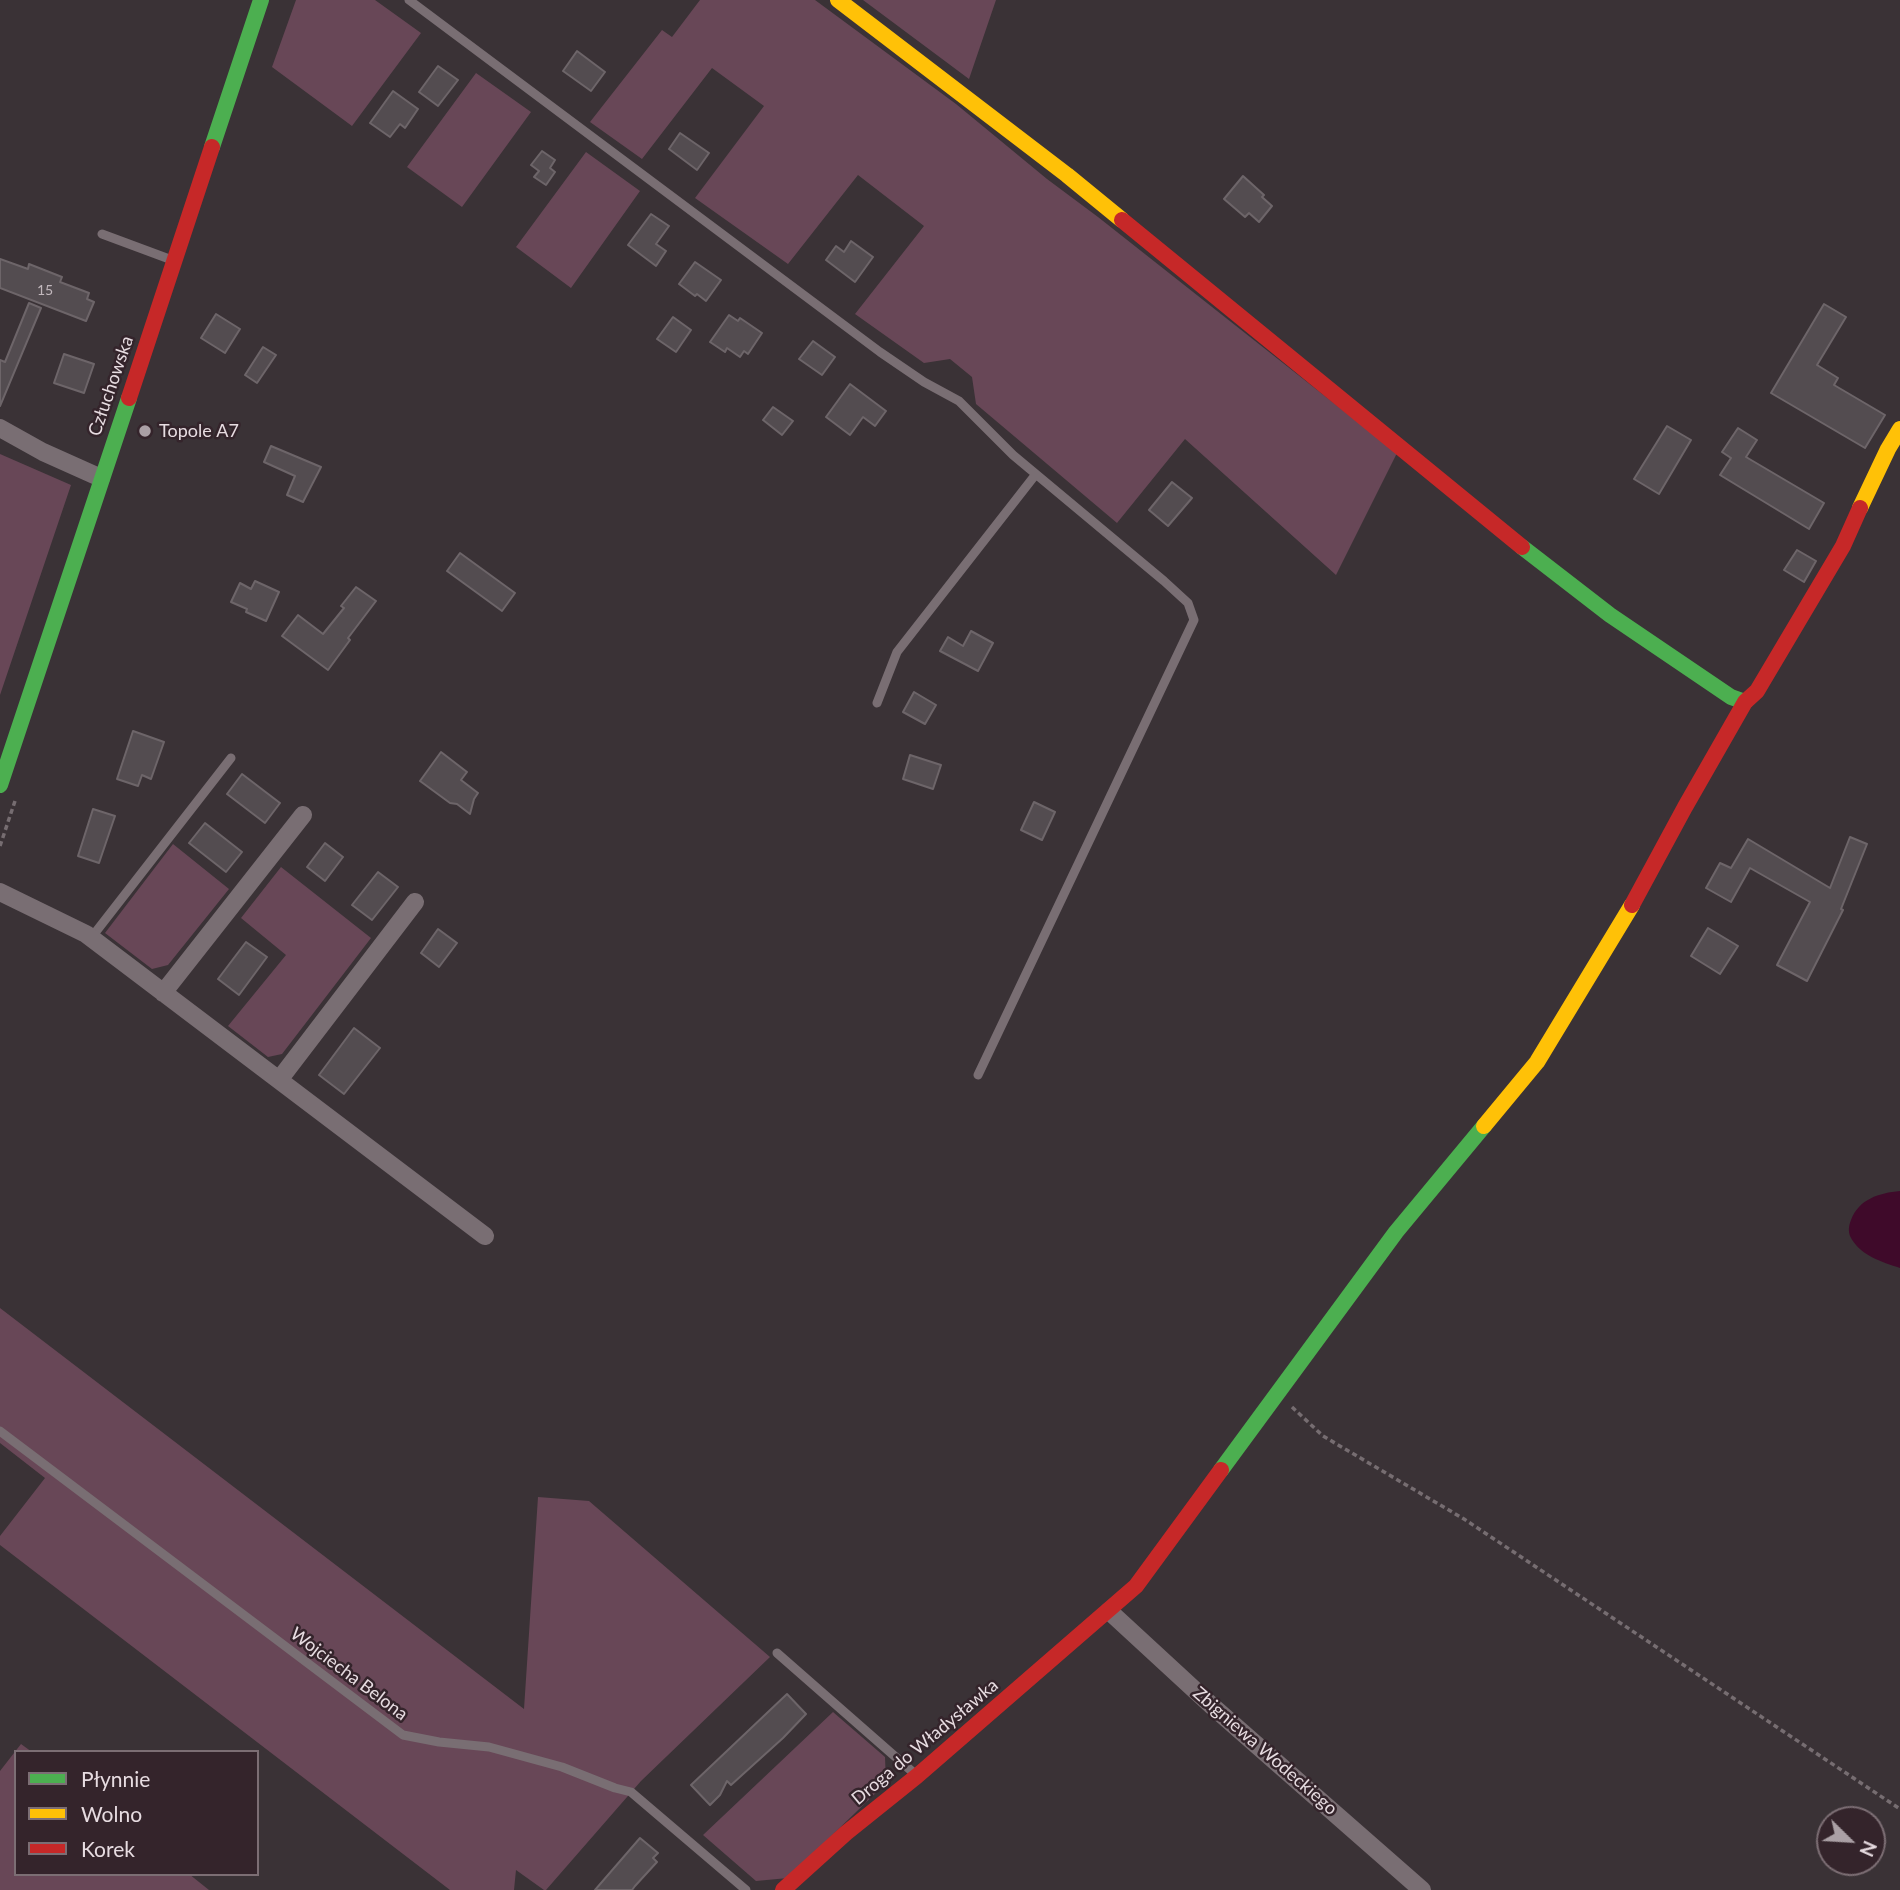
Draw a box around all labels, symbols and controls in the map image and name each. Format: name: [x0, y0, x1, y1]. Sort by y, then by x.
house number: 15: [37, 282, 53, 298]
street label: Człuchowska: [84, 333, 138, 439]
place label: Topole A7: [159, 420, 239, 442]
marker: Topole A7: [137, 423, 153, 439]
street label: Wojciecha Belona: [286, 1623, 412, 1725]
street label: Droga do Władysławka: [847, 1674, 1003, 1810]
street label: Zbigniewa Wodeckiego: [1188, 1682, 1342, 1820]
legend: [14, 1750, 259, 1876]
text: Płynnie: [81, 1766, 150, 1791]
text: Wolno: [81, 1801, 142, 1826]
north arrow: [1816, 1806, 1886, 1876]
text: Korek: [81, 1836, 135, 1861]
text: N: [1855, 1838, 1882, 1860]

